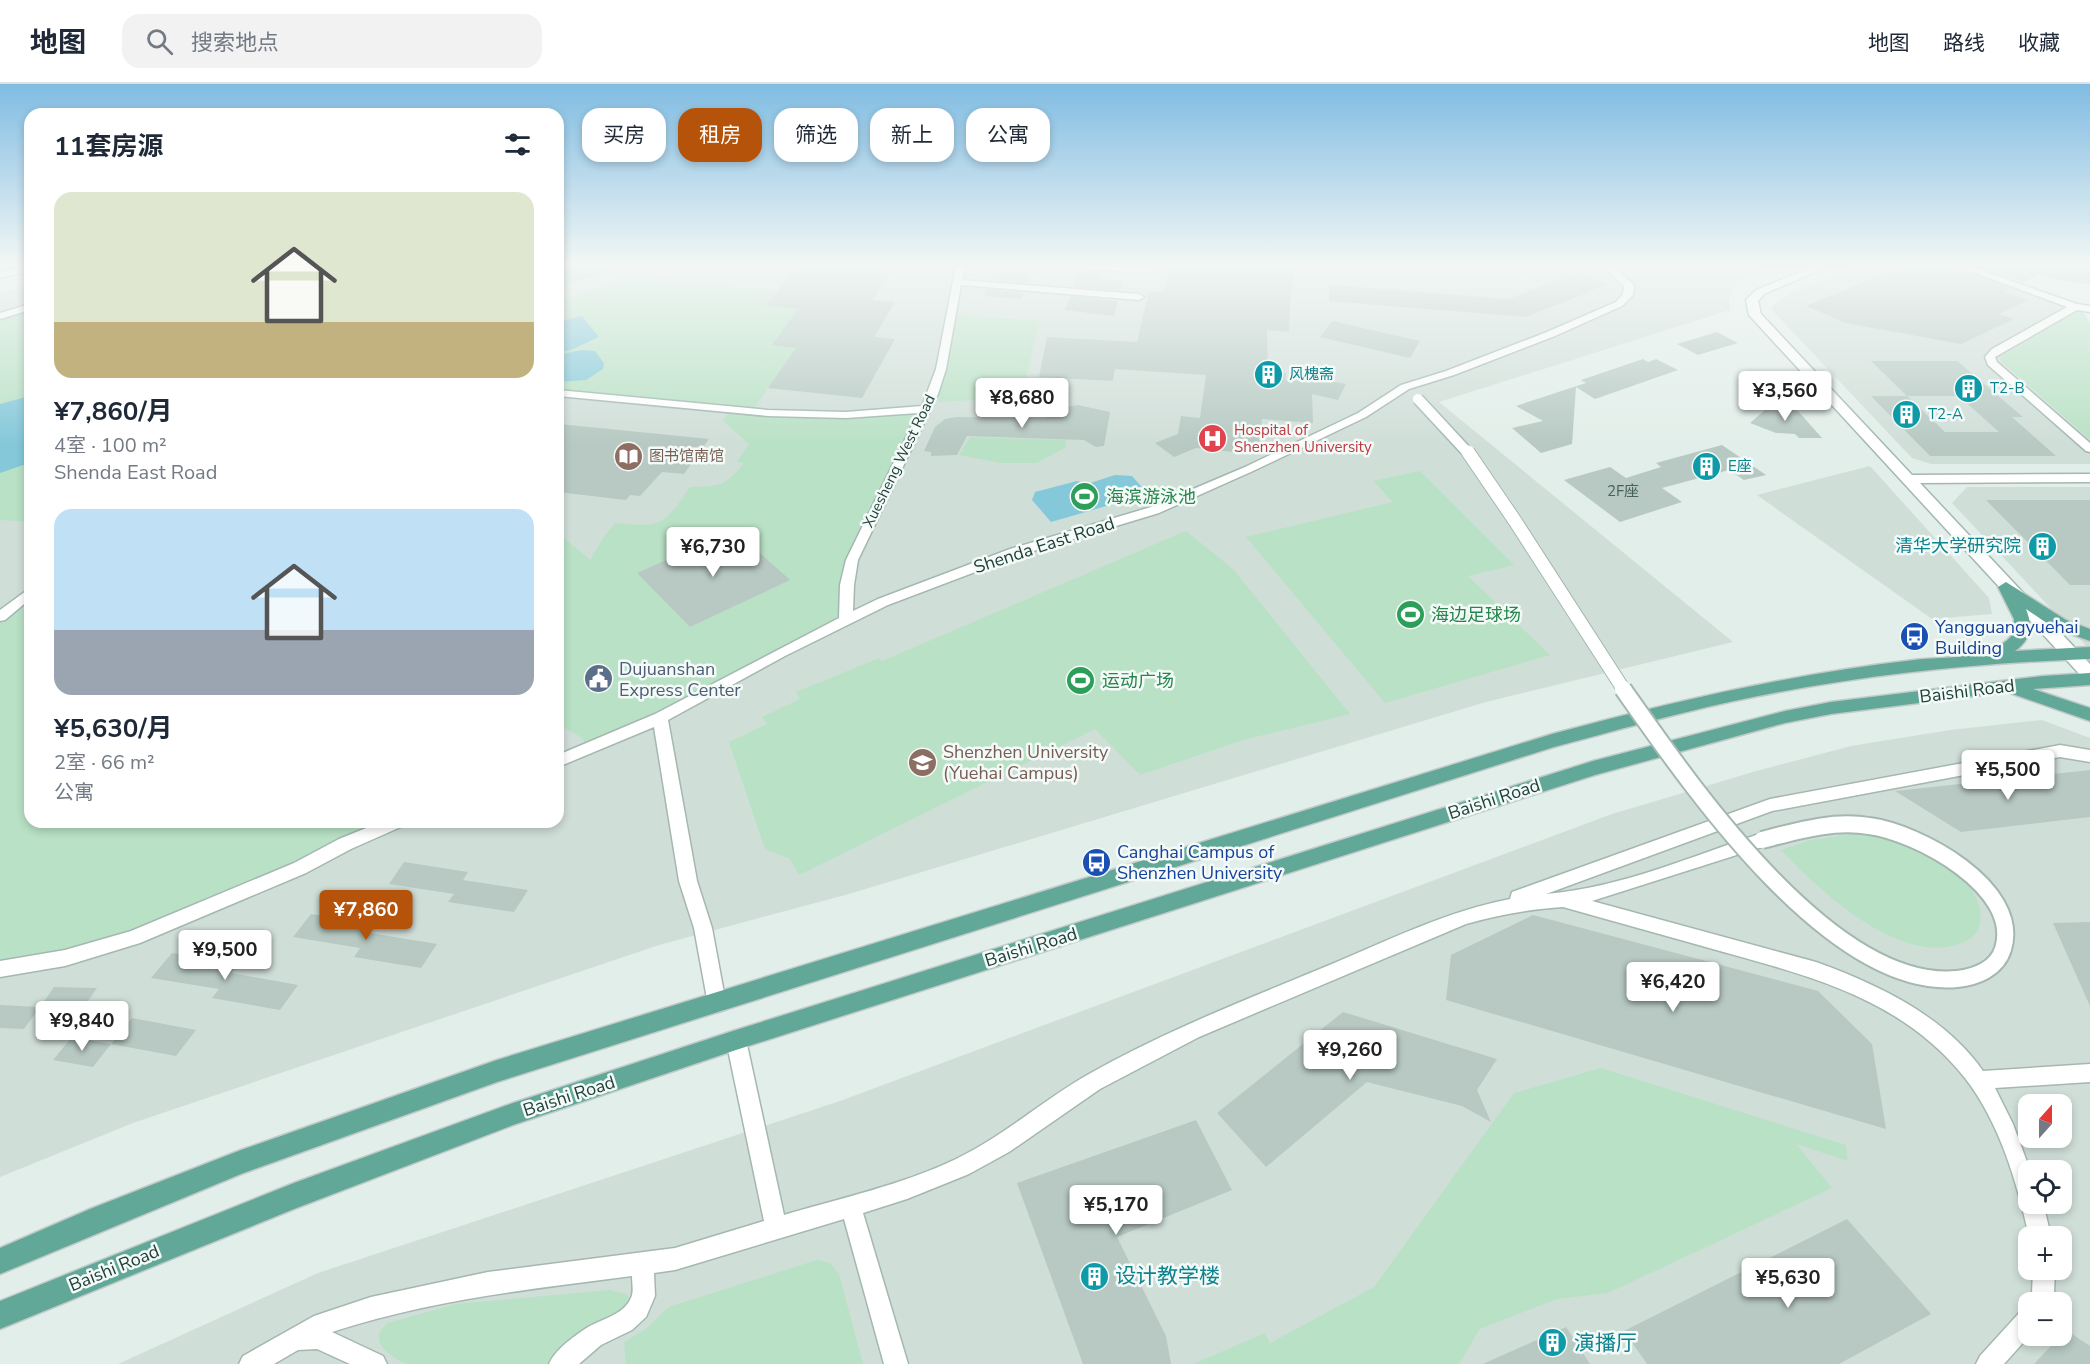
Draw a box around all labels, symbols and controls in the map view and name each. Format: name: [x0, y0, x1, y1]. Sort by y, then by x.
search box: [122, 14, 542, 68]
text: 地图: [30, 24, 86, 62]
icon: search: [143, 25, 176, 58]
text: 搜索地点: [191, 28, 279, 58]
text: 地图: [1868, 29, 1910, 57]
text: 路线: [1943, 29, 1985, 57]
text: 收藏: [2018, 29, 2060, 57]
chip: 买房: [582, 108, 666, 162]
chip: 租房: [678, 108, 762, 162]
chip: 筛选: [774, 108, 858, 162]
chip: 新上: [870, 108, 954, 162]
chip: 公寓: [966, 108, 1050, 162]
icon: filters: [501, 128, 534, 161]
text: 11套房源: [54, 129, 163, 164]
icon: home: [240, 231, 348, 339]
building icon: 风槐斋: [1252, 358, 1284, 390]
place label: 风槐斋: [1289, 364, 1334, 384]
pin: ¥3,560: [1736, 371, 1834, 422]
building icon: T2-B: [1953, 372, 1985, 404]
text: ¥3,560: [1753, 377, 1817, 404]
pin: ¥8,680: [973, 378, 1071, 429]
place label: T2-B: [1990, 378, 2025, 398]
text: ¥8,680: [990, 384, 1054, 411]
street label: Xuesheng West Road: [858, 391, 940, 531]
text: ¥7,860/月: [54, 394, 173, 429]
building icon: T2-A: [1891, 398, 1923, 430]
place label: T2-A: [1928, 404, 1963, 424]
place label: Hospital of Shenzhen University: [1234, 420, 1372, 457]
hospital icon: Hospital of Shenzhen University: [1197, 423, 1229, 455]
text: 4室 · 100 m²: [54, 432, 167, 459]
library icon: 图书馆南馆: [612, 440, 644, 472]
place label: 图书馆南馆: [649, 446, 724, 466]
building icon: E座: [1691, 450, 1723, 482]
place label: E座: [1728, 456, 1752, 476]
text: Shenda East Road: [54, 459, 217, 486]
sports icon: 海滨游泳池: [1069, 481, 1101, 513]
house number: 2F座: [1607, 481, 1639, 501]
place label: 海滨游泳池: [1106, 485, 1196, 509]
street label: Shenda East Road: [970, 511, 1118, 579]
pin: ¥6,730: [664, 527, 762, 578]
building icon: 清华大学研究院: [2026, 530, 2058, 562]
text: ¥6,730: [681, 533, 745, 560]
place label: 清华大学研究院: [1895, 534, 2021, 558]
icon: home: [240, 548, 348, 656]
sports icon: 海边足球场: [1394, 599, 1426, 631]
place label: 海边足球场: [1431, 603, 1521, 627]
place label: Yangguangyuehai Building: [1934, 615, 2079, 660]
bus stop icon: Yangguangyuehai Building: [1898, 621, 1930, 653]
place label: Dujuanshan Express Center: [619, 657, 741, 702]
public building icon: Dujuanshan Express Center: [582, 663, 614, 695]
sports icon: 运动广场: [1065, 665, 1097, 697]
place label: 运动广场: [1102, 669, 1174, 693]
street label: Baishi Road: [1918, 673, 2016, 709]
text: ¥5,630/月: [54, 711, 173, 746]
place label: Shenzhen University (Yuehai Campus): [943, 740, 1109, 785]
school or university icon: Shenzhen University (Yuehai Campus): [906, 746, 938, 778]
text: 2室 · 66 m²: [54, 749, 155, 776]
pin: ¥5,500: [1959, 750, 2057, 801]
text: ¥5,500: [1976, 756, 2040, 783]
street label: Baishi Road: [1445, 773, 1543, 825]
text: 公寓: [54, 779, 94, 806]
place label: Canghai Campus of Shenzhen University: [1117, 840, 1283, 885]
bus stop icon: Canghai Campus of Shenzhen University: [1080, 846, 1112, 878]
pin: ¥7,860: [317, 890, 415, 941]
text: ¥7,860: [334, 896, 398, 923]
street label: Baishi Road: [982, 922, 1080, 972]
pin: ¥9,500: [176, 930, 274, 981]
text: ¥9,500: [193, 936, 257, 963]
pin: ¥6,420: [1624, 962, 1722, 1013]
text: ¥6,420: [1641, 968, 1705, 995]
pin: ¥9,840: [33, 1001, 131, 1052]
text: ¥9,840: [50, 1007, 114, 1034]
pin: ¥9,260: [1301, 1030, 1399, 1081]
text: ¥9,260: [1318, 1036, 1382, 1063]
street label: Baishi Road: [520, 1070, 618, 1122]
north arrow: [2018, 1094, 2072, 1148]
map controls: [2018, 1094, 2072, 1346]
button: locate: [2018, 1160, 2072, 1214]
pin: ¥5,170: [1067, 1185, 1165, 1236]
text: ¥5,170: [1084, 1191, 1148, 1218]
button: +: [2018, 1226, 2072, 1280]
street label: Baishi Road: [65, 1239, 163, 1297]
pin: ¥5,630: [1739, 1258, 1837, 1309]
building icon: 设计教学楼: [1078, 1260, 1110, 1292]
place label: 设计教学楼: [1115, 1262, 1220, 1290]
text: ¥5,630: [1756, 1264, 1820, 1291]
button: −: [2018, 1292, 2072, 1346]
building icon: 演播厅: [1537, 1327, 1569, 1359]
place label: 演播厅: [1574, 1329, 1637, 1357]

